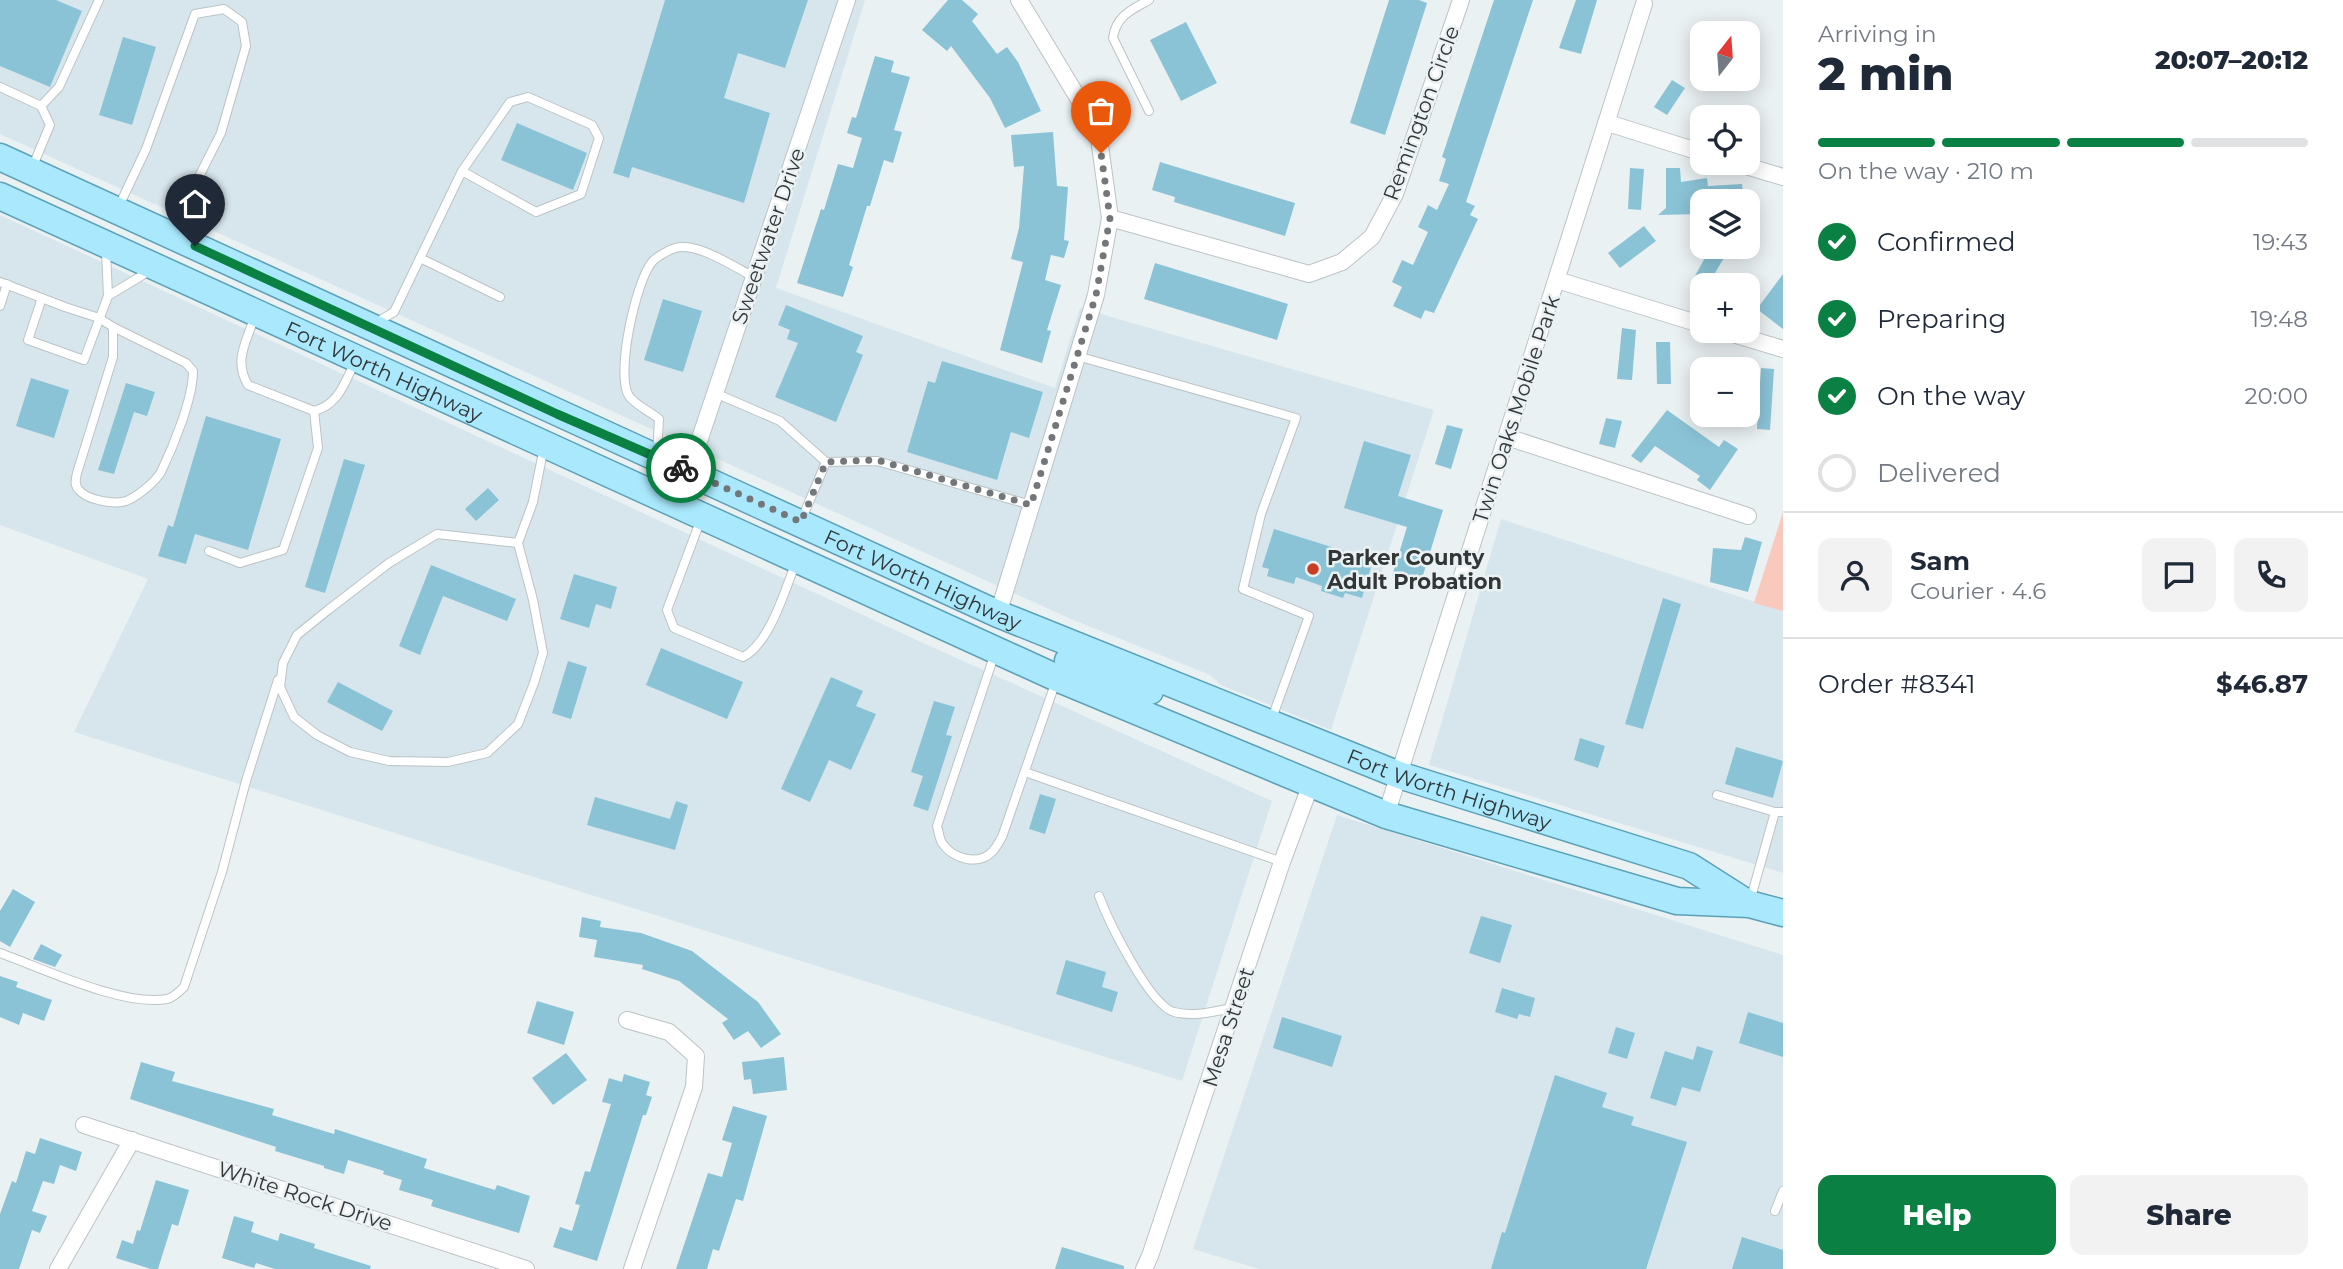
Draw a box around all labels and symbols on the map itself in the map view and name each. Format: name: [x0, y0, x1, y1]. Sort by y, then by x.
north arrow: [1690, 21, 1760, 91]
street label: Remington Circle: [1378, 22, 1464, 204]
pin: [1071, 81, 1131, 153]
street label: Sweetwater Drive: [726, 145, 810, 327]
pin: [165, 174, 225, 246]
street label: Twin Oaks Mobile Park: [1467, 292, 1565, 526]
street label: Fort Worth Highway: [282, 315, 487, 427]
courier: [646, 433, 716, 503]
street label: Fort Worth Highway: [820, 524, 1026, 635]
place label: Parker County Adult Probation: [1326, 545, 1502, 594]
marker: Parker County Adult Probation: [1305, 561, 1321, 577]
street label: Fort Worth Highway: [1344, 743, 1555, 835]
street label: Mesa Street: [1197, 964, 1259, 1090]
street label: White Rock Drive: [215, 1156, 395, 1236]

